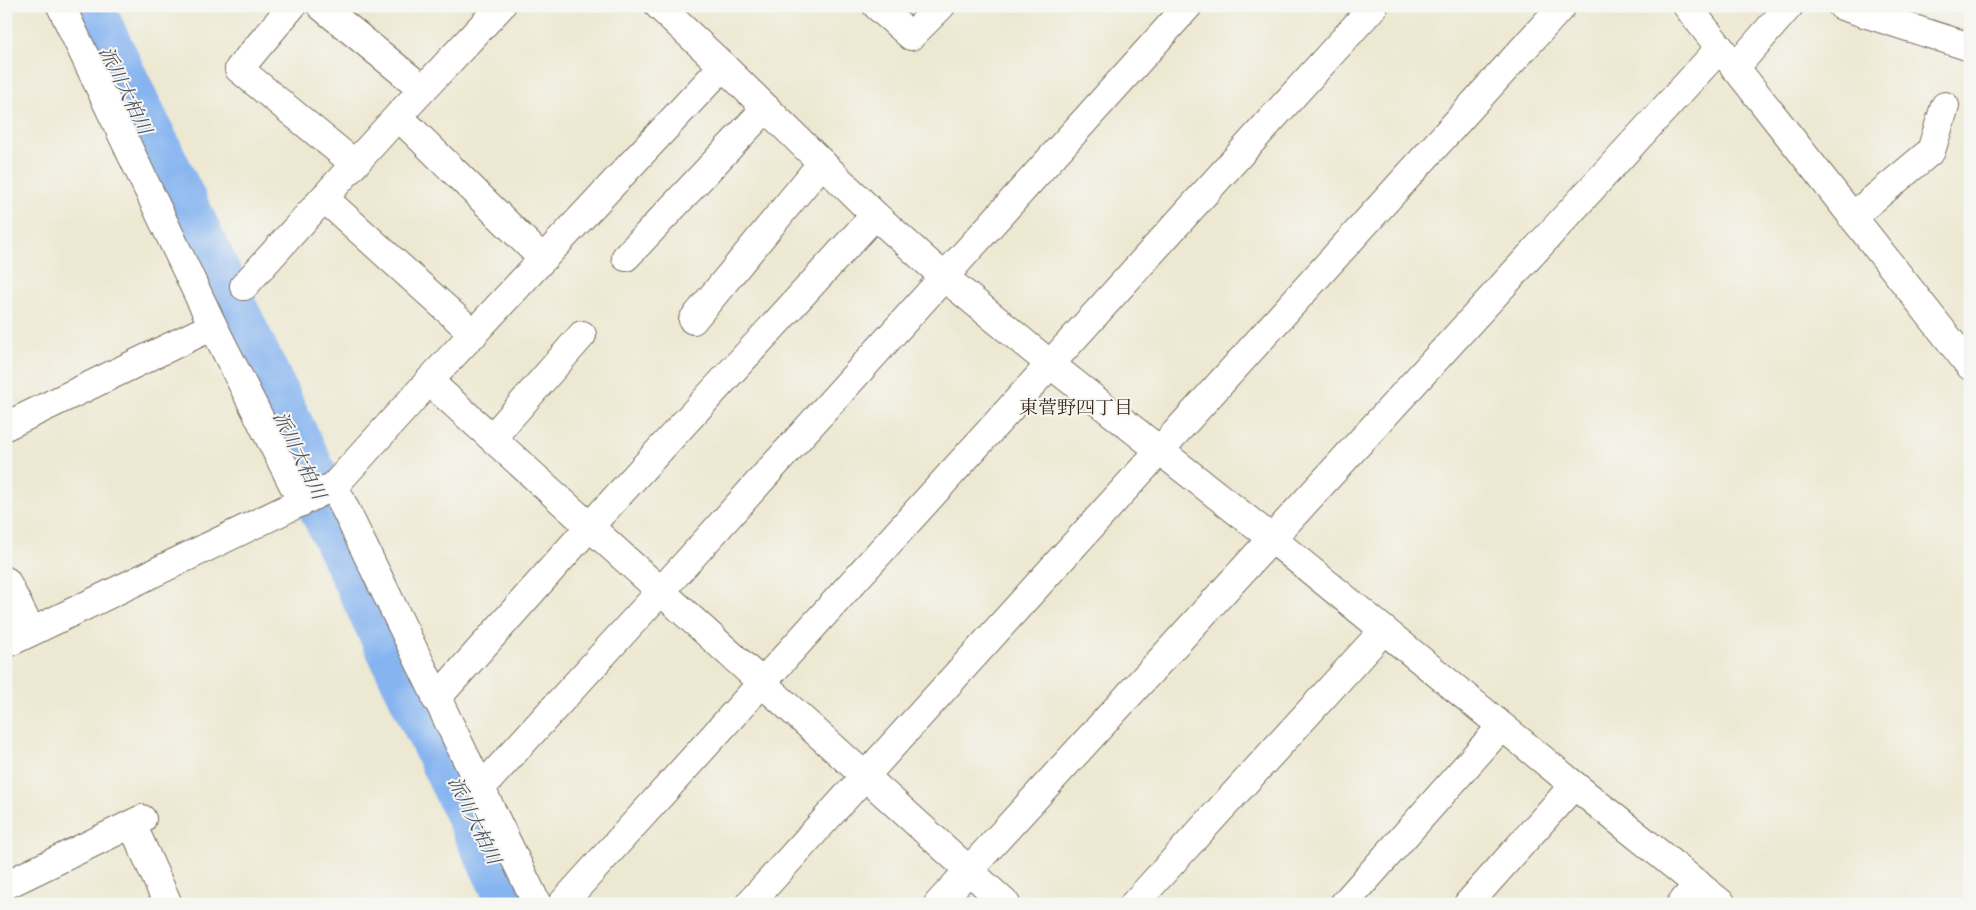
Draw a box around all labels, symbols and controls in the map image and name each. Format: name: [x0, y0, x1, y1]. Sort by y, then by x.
water label: 派川大柏川: [93, 42, 158, 141]
district label: 東菅野四丁目: [1019, 395, 1133, 421]
water label: 派川大柏川: [267, 407, 332, 506]
water label: 派川大柏川: [442, 772, 507, 871]

